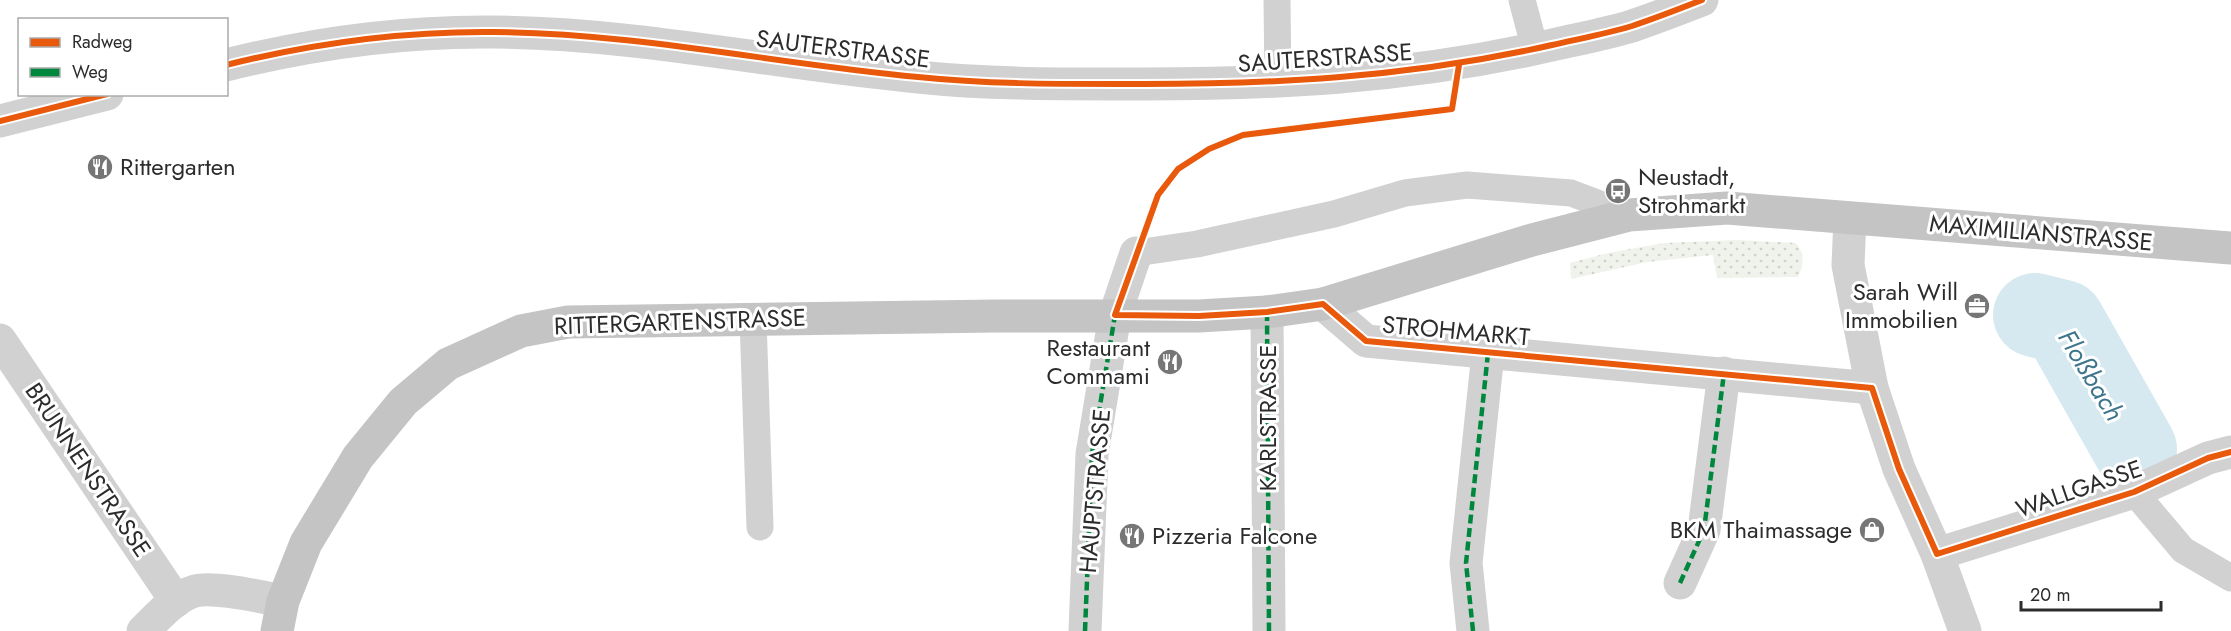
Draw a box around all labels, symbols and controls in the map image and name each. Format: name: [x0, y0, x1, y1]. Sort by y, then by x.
legend: [18, 18, 228, 96]
street label: SAUTERSTRASSE: [754, 20, 932, 77]
text: Radweg: [72, 29, 133, 55]
street label: SAUTERSTRASSE: [1236, 34, 1413, 81]
text: Weg: [72, 59, 108, 85]
place label: Rittergarten: [120, 149, 236, 184]
restaurant icon: Rittergarten: [85, 152, 115, 182]
place label: Neustadt, Strohmarkt: [1638, 159, 1746, 222]
bus stop icon: Neustadt, Strohmarkt: [1603, 176, 1633, 206]
street label: MAXIMILIANSTRASSE: [1928, 205, 2154, 260]
place label: Sarah Will Immobilien: [1845, 274, 1958, 337]
office icon: Sarah Will Immobilien: [1962, 291, 1992, 321]
street label: RITTERGARTENSTRASSE: [553, 300, 807, 343]
street label: STROHMARKT: [1381, 307, 1531, 354]
water label: Floßbach: [2049, 322, 2133, 428]
place label: Restaurant Commami: [1046, 330, 1150, 393]
street label: KARLSTRASSE: [1250, 345, 1285, 491]
restaurant icon: Restaurant Commami: [1155, 347, 1185, 377]
street label: BRUNNENSTRASSE: [17, 375, 160, 564]
street label: HAUPTSTRASSE: [1070, 407, 1119, 575]
street label: WALLGASSE: [2011, 451, 2147, 526]
place label: BKM Thaimassage: [1670, 512, 1852, 547]
shop icon: BKM Thaimassage: [1857, 515, 1887, 545]
place label: Pizzeria Falcone: [1152, 518, 1317, 553]
restaurant icon: Pizzeria Falcone: [1117, 521, 1147, 551]
scale bar: [2021, 574, 2160, 612]
text: 20 m: [2030, 582, 2070, 608]

